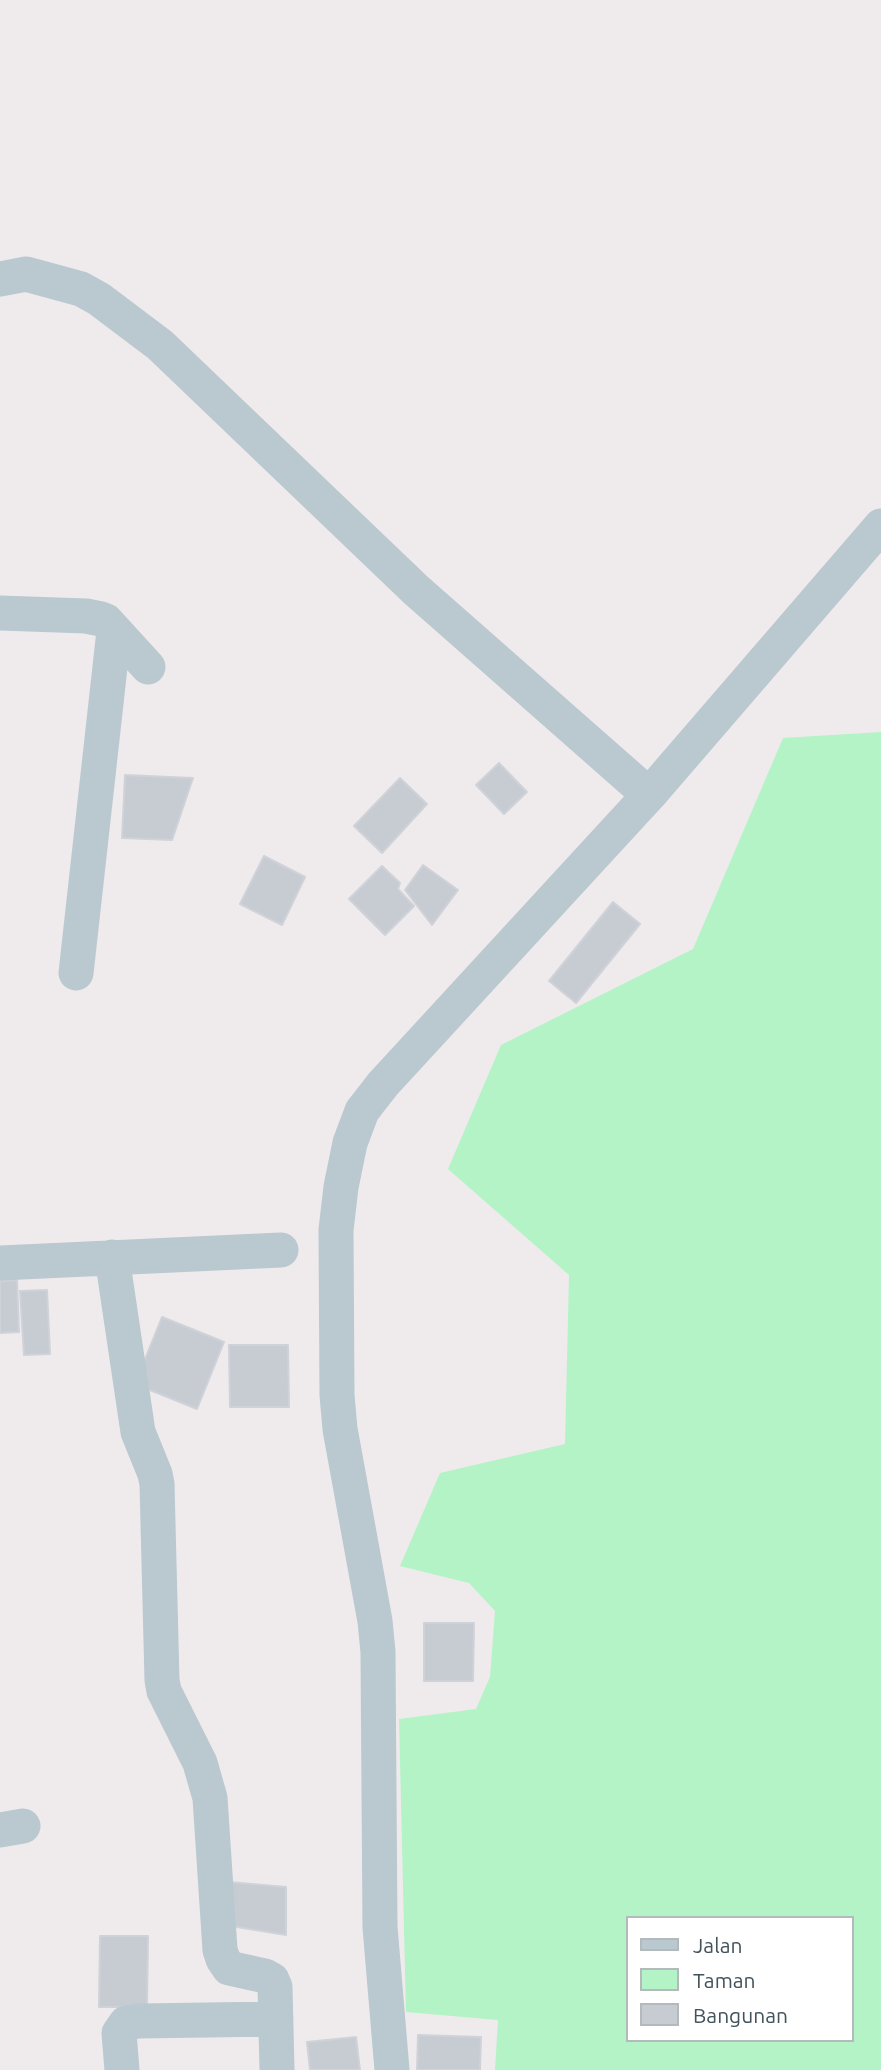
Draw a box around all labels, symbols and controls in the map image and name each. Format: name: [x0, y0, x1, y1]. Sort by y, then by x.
legend: [626, 1916, 853, 2042]
text: Jalan: [693, 1933, 742, 1957]
text: Taman: [693, 1968, 756, 1992]
text: Bangunan: [693, 2003, 788, 2027]

